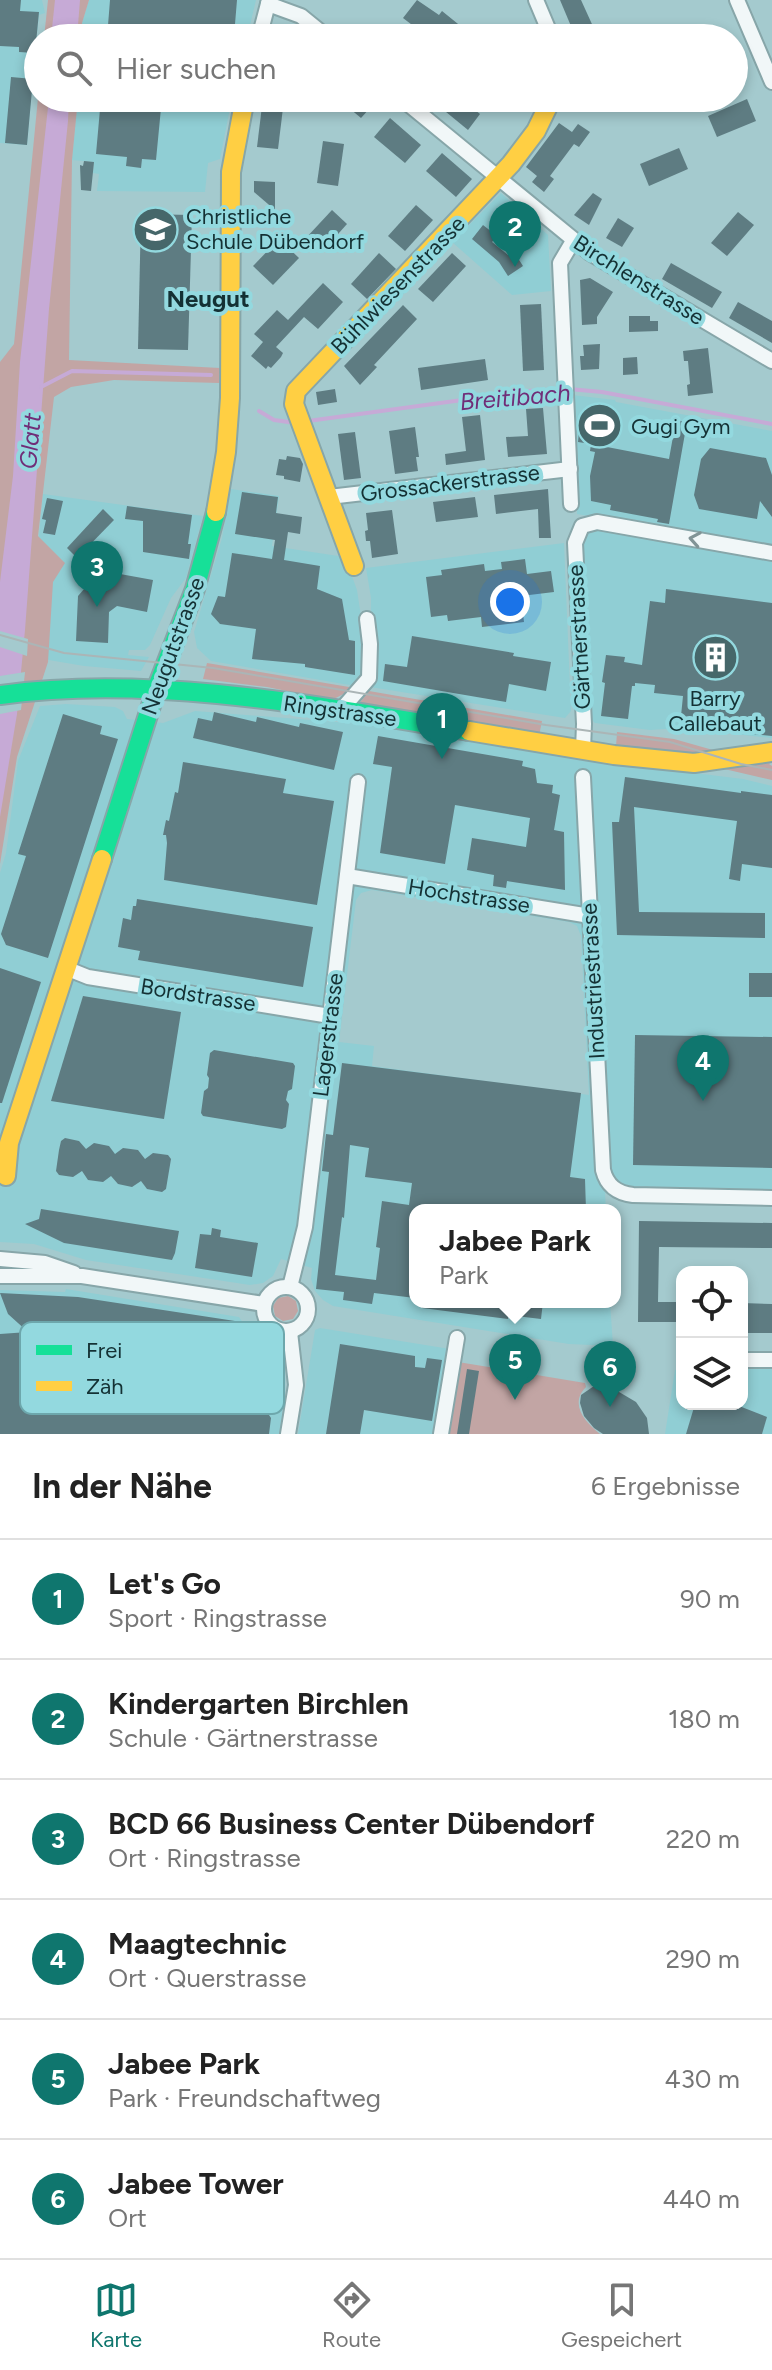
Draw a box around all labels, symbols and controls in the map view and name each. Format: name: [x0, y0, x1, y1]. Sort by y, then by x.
search box: [24, 24, 748, 112]
icon: search: [52, 46, 96, 90]
text: Hier suchen: [116, 50, 276, 87]
pin: 2: [489, 201, 541, 267]
place label: Christliche Schule Dübendorf: [186, 203, 365, 255]
school or university icon: Christliche Schule Dübendorf: [131, 205, 179, 253]
street label: Bühlwiesenstrasse: [325, 210, 471, 360]
street label: Birchlenstrasse: [569, 229, 709, 331]
district label: Neugut: [166, 284, 250, 313]
water label: Breitibach: [458, 378, 572, 416]
sports icon: Gugi Gym: [576, 402, 624, 450]
water label: Glatt: [13, 411, 47, 470]
place label: Gugi Gym: [631, 413, 730, 440]
street label: Grossackerstrasse: [359, 459, 541, 507]
one-way arrow: [688, 532, 702, 549]
pin: 3: [71, 541, 123, 607]
street label: Gärtnerstrasse: [562, 564, 596, 710]
street label: Neugutstrasse: [136, 573, 210, 719]
your location: [490, 582, 530, 622]
building icon: Barry Callebaut: [691, 633, 739, 681]
place label: Barry Callebaut: [668, 685, 762, 737]
street label: Ringstrasse: [282, 690, 398, 732]
pin: 1: [416, 693, 468, 759]
street label: Hochstrasse: [406, 873, 532, 919]
street label: Industriestrasse: [575, 902, 611, 1060]
street label: Lagerstrasse: [307, 971, 349, 1099]
street label: Bordstrasse: [138, 973, 258, 1017]
pin: 4: [677, 1035, 729, 1101]
popup: [409, 1204, 621, 1308]
text: Jabee Park: [439, 1222, 591, 1259]
text: Park: [439, 1259, 488, 1291]
map controls: [676, 1266, 748, 1410]
button: locate: [676, 1266, 748, 1338]
legend: [20, 1322, 284, 1414]
pin: 5: [489, 1334, 541, 1400]
text: Frei: [86, 1337, 122, 1364]
button: layers: [676, 1338, 748, 1410]
pin: 6: [584, 1341, 636, 1407]
text: Zäh: [86, 1373, 124, 1400]
text: In der Nähe: [32, 1466, 212, 1507]
text: 6 Ergebnisse: [591, 1470, 740, 1502]
text: Let's Go: [108, 1565, 221, 1602]
text: 1: [53, 1583, 63, 1615]
text: 90 m: [680, 1583, 740, 1615]
text: Sport · Ringstrasse: [108, 1602, 327, 1634]
text: Kindergarten Birchlen: [108, 1685, 409, 1722]
text: 2: [50, 1703, 66, 1735]
text: 180 m: [668, 1703, 740, 1735]
text: Schule · Gärtnerstrasse: [108, 1722, 378, 1754]
text: BCD 66 Business Center Dübendorf: [108, 1805, 595, 1842]
text: 3: [51, 1823, 65, 1855]
text: 220 m: [666, 1823, 740, 1855]
text: Ort · Ringstrasse: [108, 1842, 301, 1874]
text: Maagtechnic: [108, 1925, 287, 1962]
text: 4: [50, 1943, 66, 1975]
text: 290 m: [666, 1943, 740, 1975]
text: Ort · Querstrasse: [108, 1962, 306, 1994]
text: Jabee Park: [108, 2045, 260, 2082]
text: 5: [50, 2063, 66, 2095]
text: 430 m: [664, 2063, 740, 2095]
text: Park · Freundschaftweg: [108, 2082, 381, 2114]
text: Jabee Tower: [108, 2165, 284, 2202]
text: 6: [50, 2183, 66, 2215]
text: 440 m: [662, 2183, 740, 2215]
text: Ort: [108, 2202, 147, 2234]
tab: Karte: [90, 2278, 142, 2353]
tab: Route: [322, 2278, 381, 2353]
tab: Gespeichert: [561, 2278, 682, 2353]

